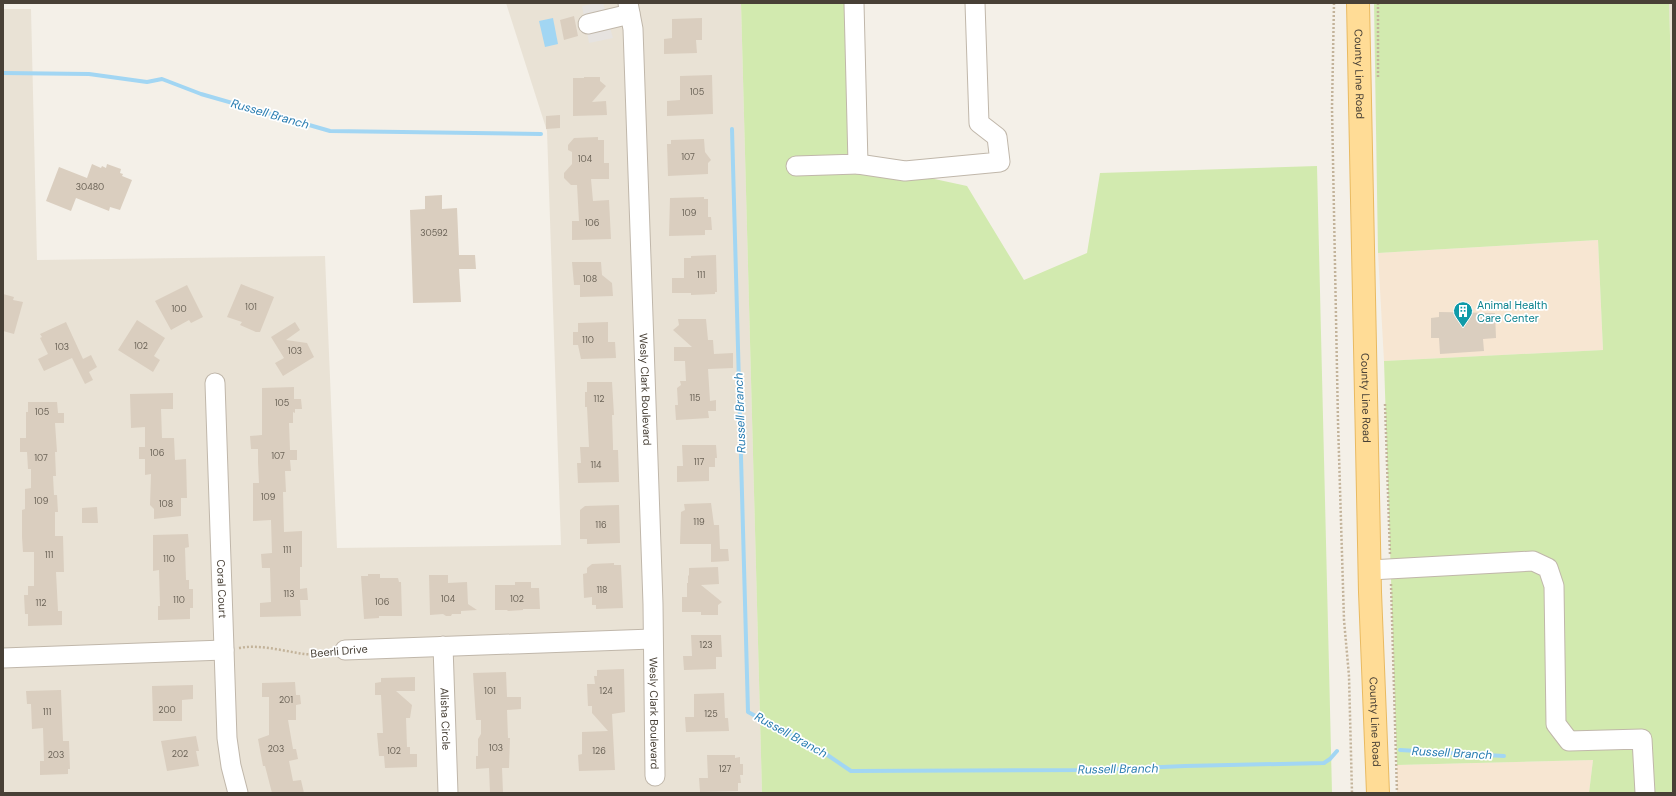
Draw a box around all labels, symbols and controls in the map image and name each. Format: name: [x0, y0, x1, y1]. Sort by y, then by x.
street label: County Line Road: [1352, 29, 1367, 119]
house number: 105: [690, 86, 704, 98]
water label: Russell Branch: [229, 95, 311, 133]
house number: 107: [681, 151, 695, 163]
house number: 104: [578, 153, 593, 165]
house number: 30480: [76, 181, 104, 193]
house number: 109: [682, 207, 697, 219]
house number: 106: [585, 217, 600, 229]
house number: 30592: [420, 227, 448, 239]
house number: 111: [697, 269, 705, 281]
house number: 108: [583, 273, 597, 285]
place label: Animal Health Care Center: [1477, 298, 1547, 325]
building icon: Animal Health Care Center: [1452, 300, 1474, 328]
house number: 101: [245, 301, 257, 313]
house number: 100: [171, 303, 187, 315]
street label: Wesly Clark Boulevard: [637, 333, 654, 446]
house number: 110: [582, 334, 594, 346]
house number: 102: [134, 340, 148, 352]
house number: 103: [55, 341, 69, 353]
house number: 103: [288, 345, 302, 357]
street label: County Line Road: [1358, 353, 1374, 443]
water label: Russell Branch: [731, 372, 749, 454]
house number: 115: [689, 392, 701, 404]
house number: 112: [594, 393, 604, 405]
house number: 105: [275, 397, 289, 409]
house number: 105: [35, 406, 49, 418]
house number: 106: [150, 447, 165, 459]
house number: 107: [271, 450, 285, 462]
house number: 107: [34, 452, 48, 464]
house number: 117: [694, 456, 704, 468]
house number: 114: [590, 459, 602, 471]
house number: 109: [261, 491, 276, 503]
house number: 109: [34, 495, 49, 507]
house number: 108: [159, 498, 173, 510]
house number: 119: [693, 516, 705, 528]
house number: 116: [595, 519, 607, 531]
house number: 111: [283, 544, 291, 556]
house number: 111: [45, 549, 53, 561]
house number: 110: [163, 553, 175, 565]
street label: Coral Court: [214, 559, 230, 619]
house number: 118: [596, 584, 608, 596]
house number: 113: [284, 588, 294, 600]
house number: 104: [441, 593, 456, 605]
house number: 102: [510, 593, 524, 605]
house number: 110: [173, 594, 185, 606]
house number: 106: [375, 596, 390, 608]
house number: 112: [36, 597, 46, 609]
house number: 123: [699, 639, 713, 651]
street label: Beerli Drive: [310, 642, 368, 660]
street label: Wesly Clark Boulevard: [647, 657, 662, 770]
street label: County Line Road: [1366, 677, 1384, 767]
house number: 101: [484, 685, 496, 697]
house number: 124: [599, 685, 613, 697]
street label: Alisha Circle: [437, 687, 454, 750]
house number: 201: [279, 694, 293, 706]
house number: 200: [158, 704, 176, 716]
house number: 111: [43, 706, 51, 718]
house number: 125: [704, 708, 718, 720]
water label: Russell Branch: [752, 708, 830, 762]
house number: 103: [489, 742, 503, 754]
house number: 203: [268, 743, 284, 755]
water label: Russell Branch: [1411, 743, 1493, 763]
house number: 102: [387, 745, 401, 757]
house number: 126: [592, 745, 606, 757]
house number: 202: [172, 748, 188, 760]
house number: 203: [48, 749, 64, 761]
water label: Russell Branch: [1078, 760, 1158, 778]
house number: 127: [719, 763, 732, 775]

